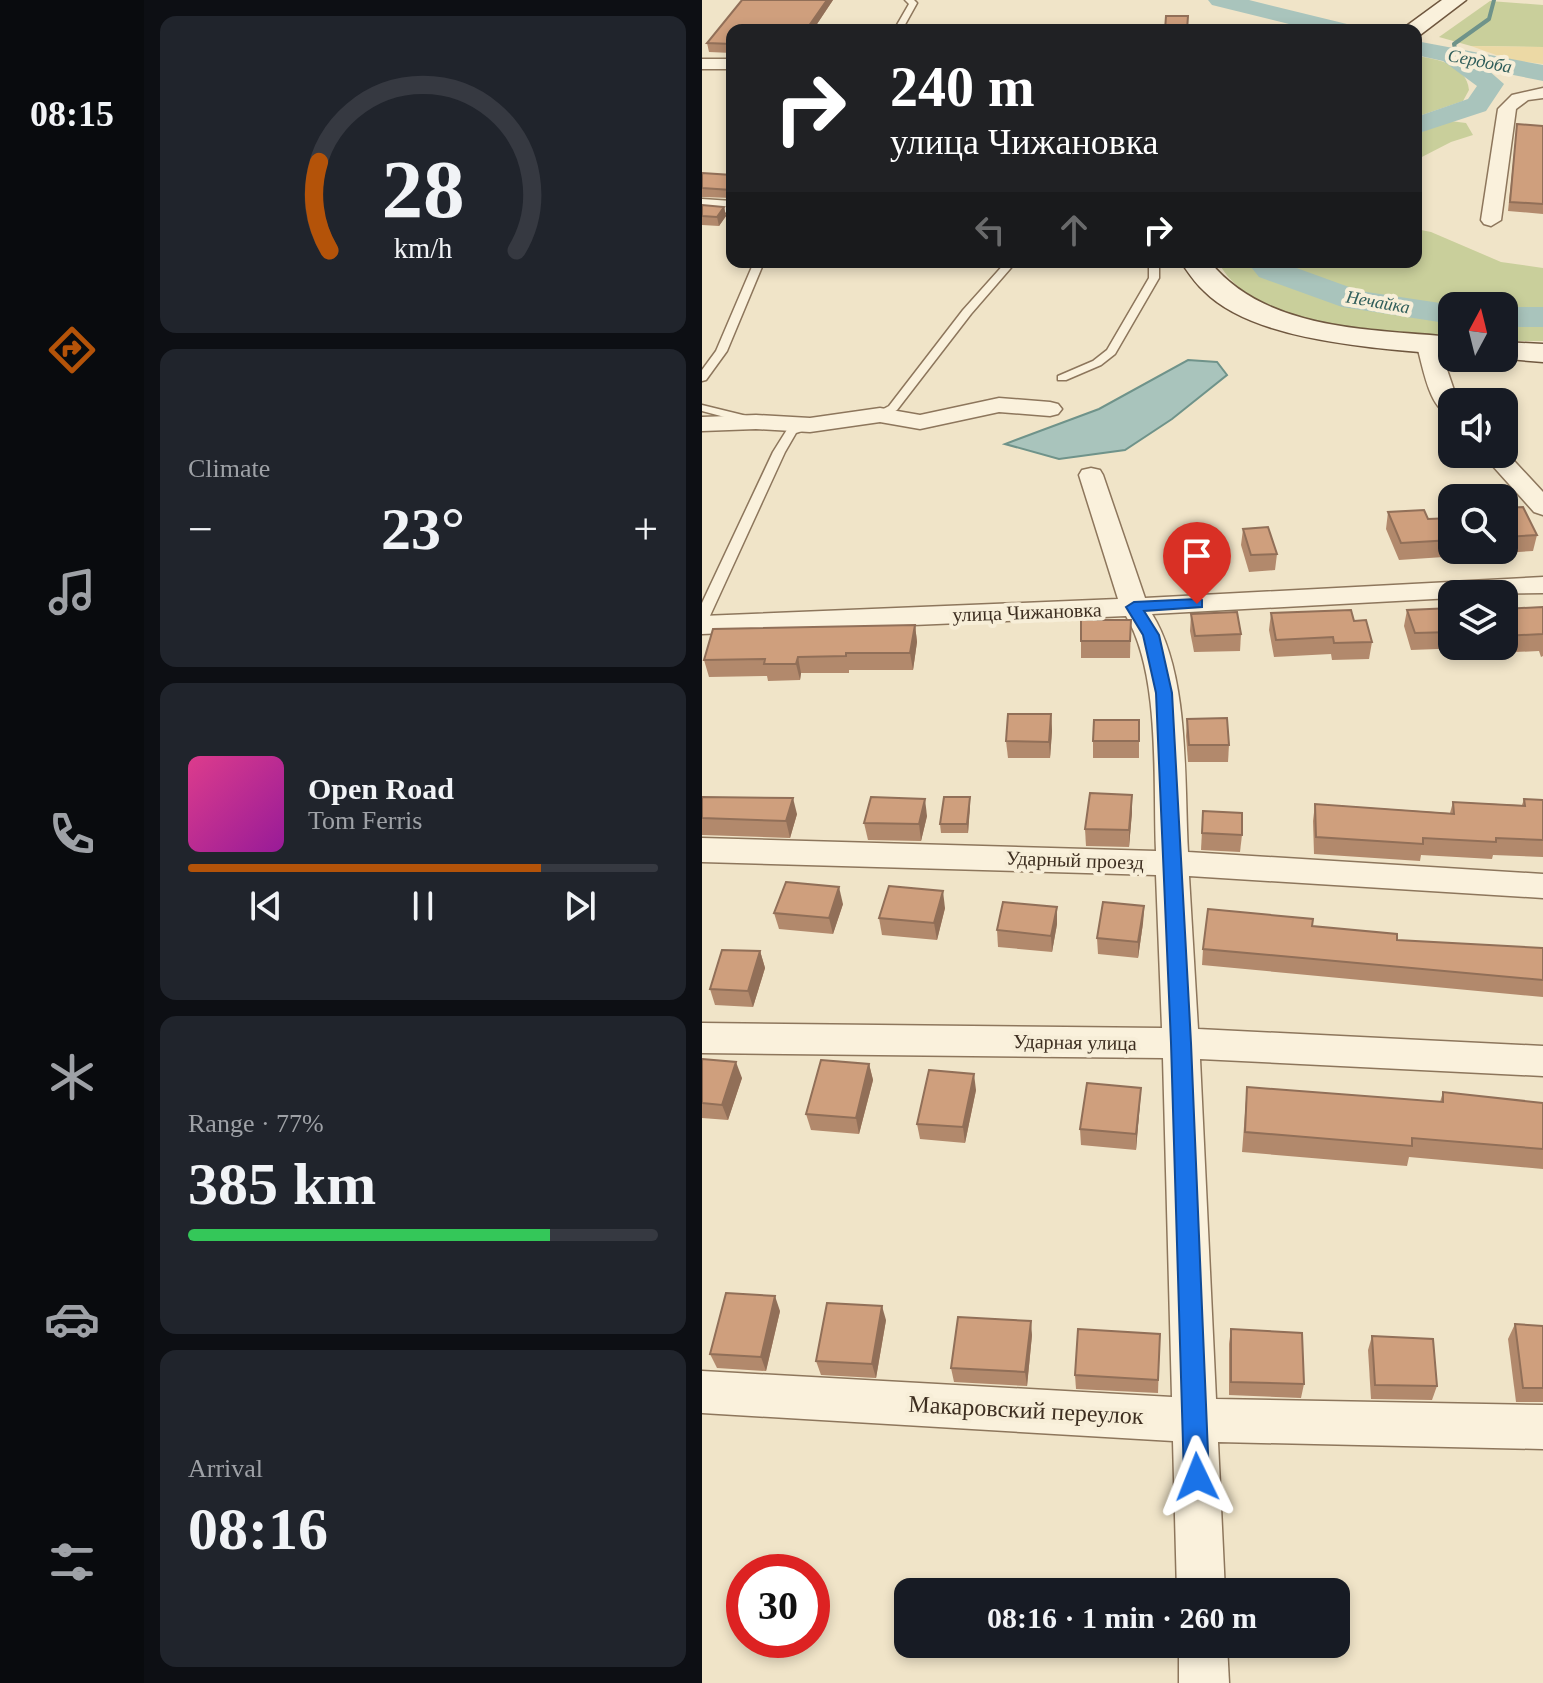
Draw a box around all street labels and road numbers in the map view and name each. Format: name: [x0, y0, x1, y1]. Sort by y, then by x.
street label: улица Чижановка: [952, 598, 1102, 627]
street label: Ударный проезд: [1006, 847, 1144, 874]
street label: Ударная улица: [1013, 1030, 1137, 1055]
street label: Макаровский переулок: [908, 1391, 1144, 1429]

